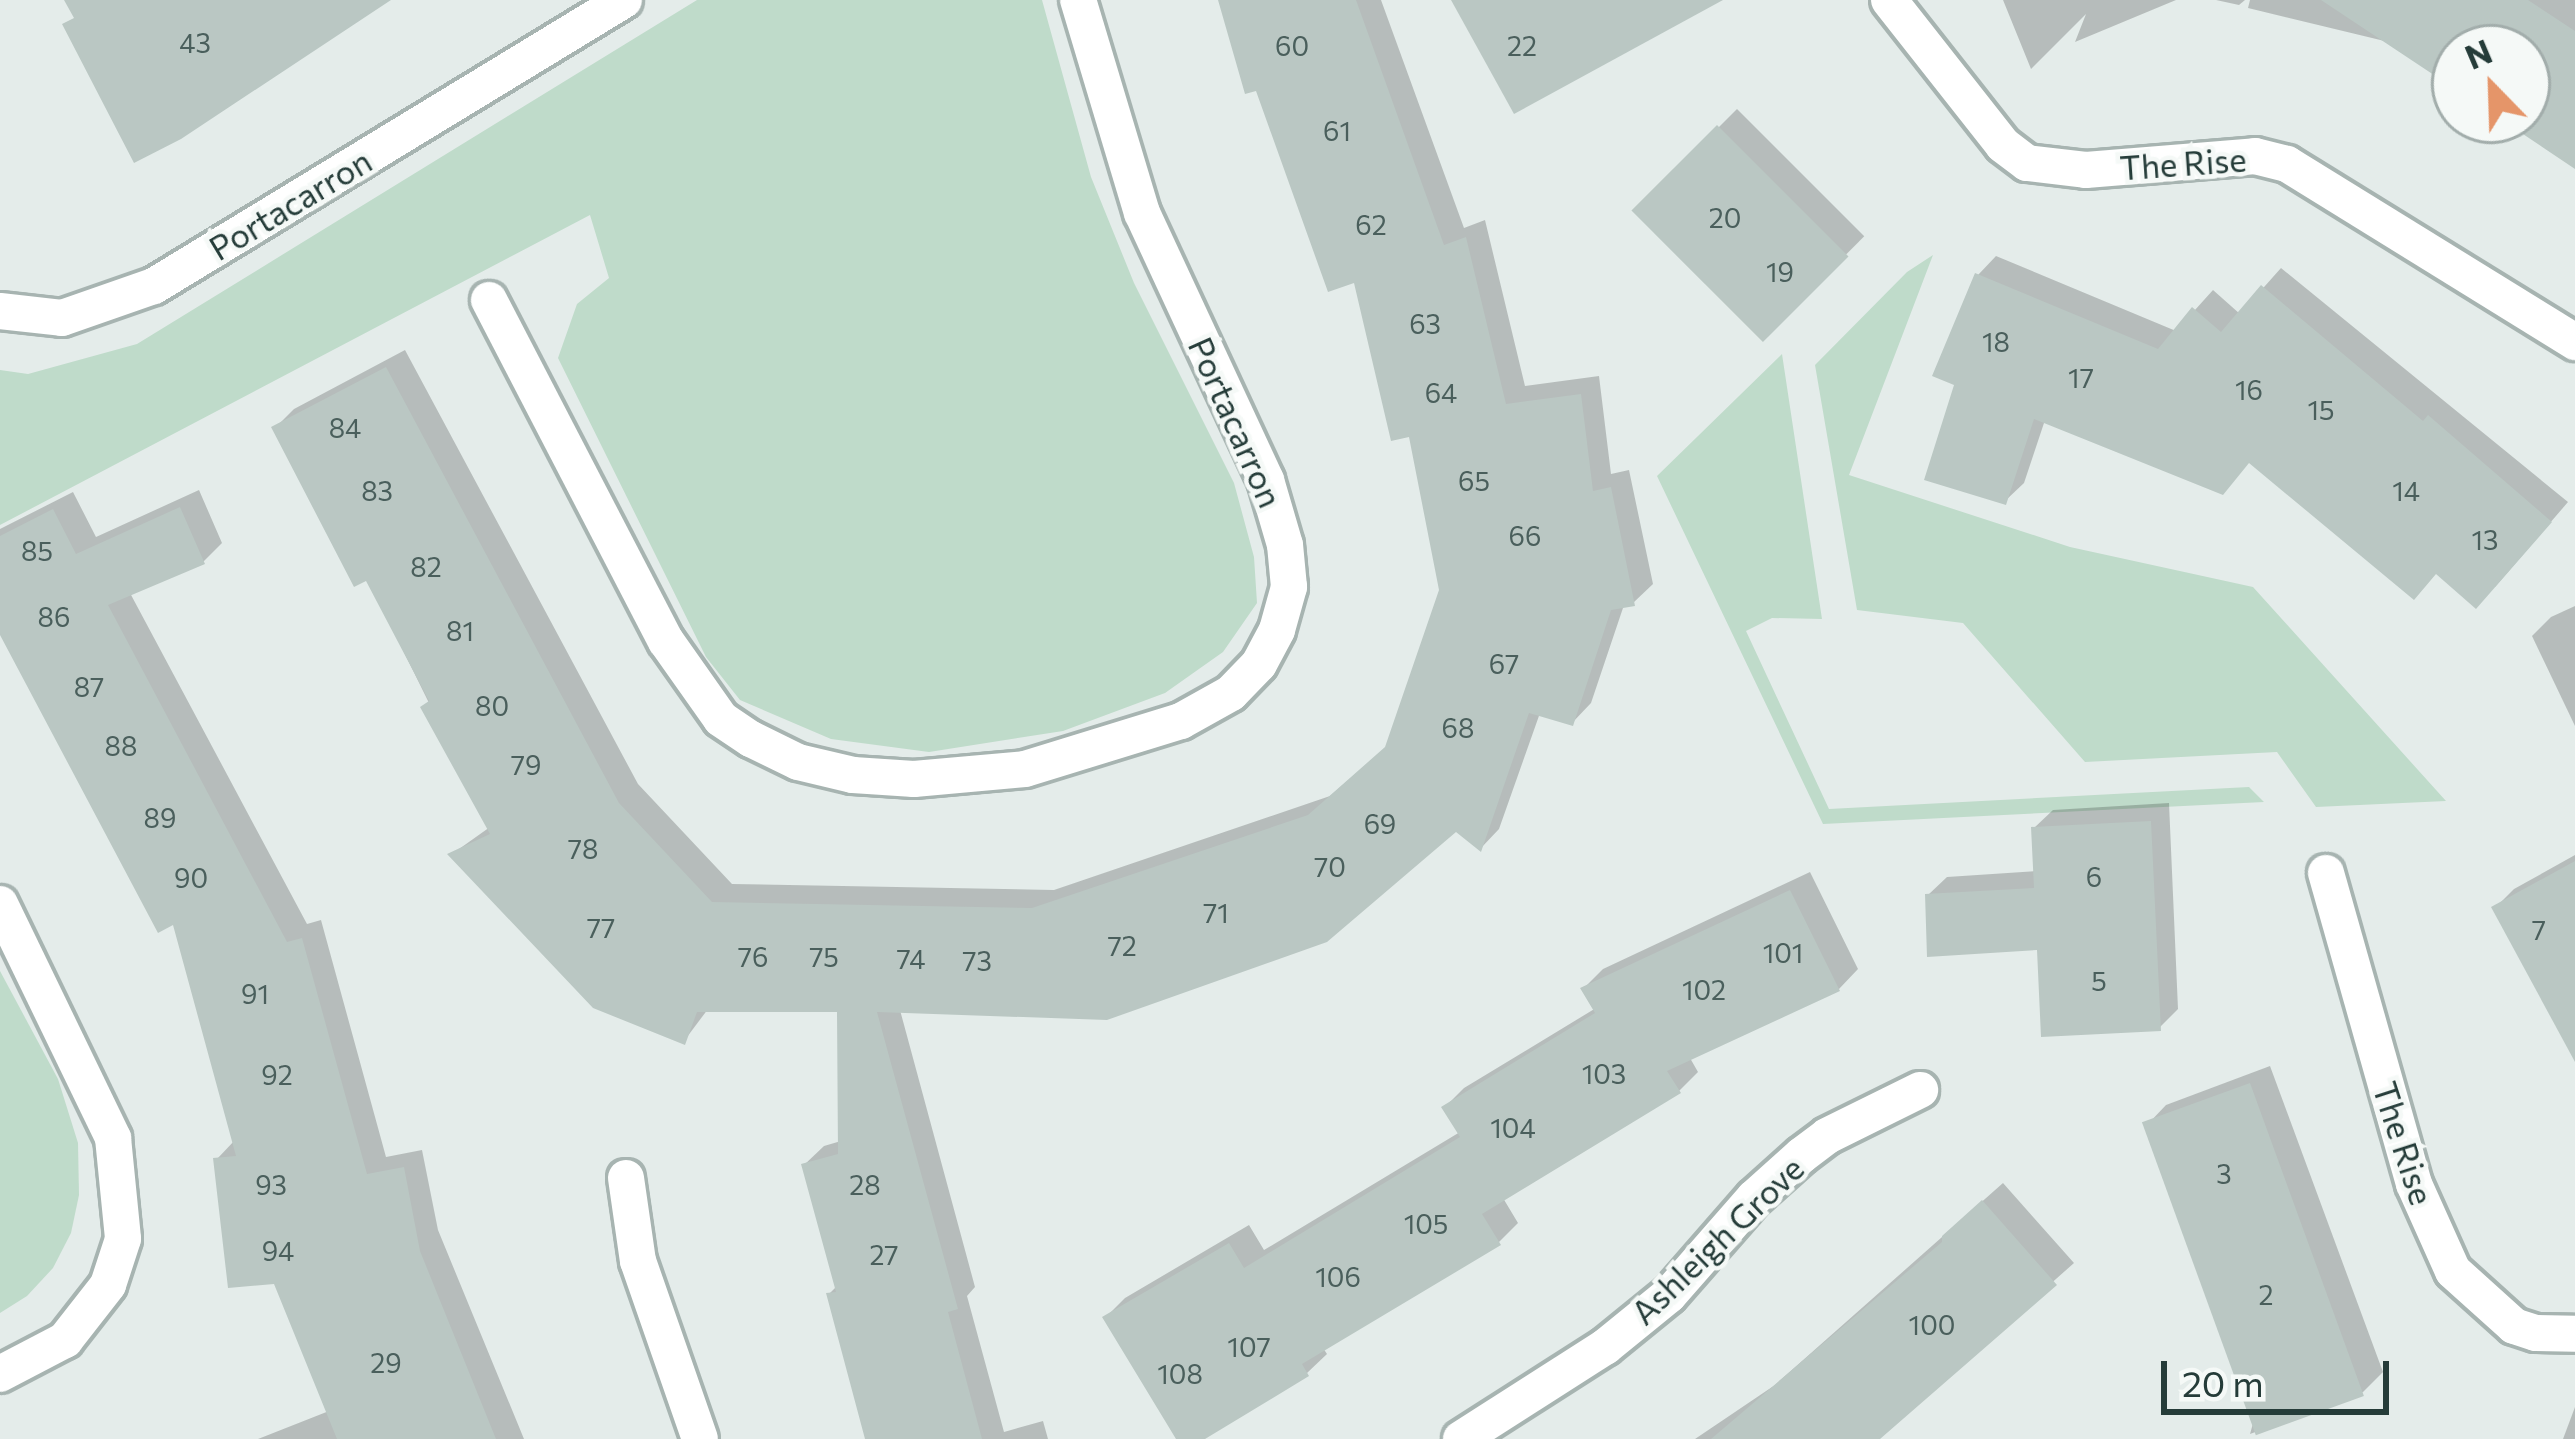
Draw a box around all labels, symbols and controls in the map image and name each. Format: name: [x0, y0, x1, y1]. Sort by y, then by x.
north arrow: [2431, 24, 2551, 144]
house number: 43: [179, 27, 211, 59]
text: N: [2459, 29, 2497, 77]
house number: 60: [1275, 30, 1309, 62]
house number: 22: [1507, 30, 1537, 62]
house number: 61: [1323, 115, 1351, 147]
street label: The Rise: [2118, 139, 2248, 187]
street label: Portacarron: [202, 140, 378, 268]
house number: 20: [1709, 202, 1741, 234]
house number: 62: [1355, 209, 1387, 241]
house number: 19: [1766, 256, 1794, 288]
house number: 63: [1409, 308, 1441, 340]
house number: 18: [1982, 326, 2010, 358]
street label: Portacarron: [1181, 331, 1291, 513]
house number: 17: [2068, 362, 2094, 394]
house number: 16: [2235, 374, 2263, 406]
house number: 64: [1425, 377, 1457, 409]
house number: 15: [2307, 394, 2335, 426]
house number: 84: [329, 412, 361, 444]
house number: 65: [1458, 465, 1490, 497]
house number: 83: [361, 475, 393, 507]
house number: 14: [2392, 475, 2420, 507]
house number: 66: [1509, 520, 1541, 552]
house number: 13: [2472, 524, 2498, 556]
house number: 85: [21, 535, 53, 567]
house number: 82: [410, 551, 442, 583]
house number: 86: [38, 601, 70, 633]
house number: 81: [446, 615, 474, 647]
house number: 67: [1489, 648, 1519, 680]
house number: 87: [74, 671, 104, 703]
house number: 80: [475, 690, 509, 722]
house number: 68: [1442, 712, 1474, 744]
house number: 88: [105, 730, 137, 762]
house number: 79: [511, 749, 541, 781]
house number: 89: [144, 802, 176, 834]
house number: 69: [1364, 808, 1396, 840]
house number: 78: [568, 833, 598, 865]
house number: 70: [1314, 851, 1346, 883]
house number: 6: [2086, 861, 2102, 893]
house number: 90: [174, 862, 208, 894]
house number: 71: [1203, 897, 1229, 929]
house number: 77: [587, 912, 615, 944]
house number: 7: [2532, 914, 2546, 946]
house number: 72: [1107, 930, 1137, 962]
house number: 101: [1763, 937, 1803, 969]
house number: 76: [738, 941, 768, 973]
house number: 75: [809, 941, 839, 973]
house number: 74: [897, 943, 925, 975]
house number: 73: [962, 945, 992, 977]
house number: 5: [2091, 965, 2107, 997]
house number: 102: [1682, 974, 1726, 1006]
house number: 91: [241, 978, 269, 1010]
house number: 103: [1582, 1058, 1626, 1090]
house number: 92: [261, 1059, 293, 1091]
street label: The Rise: [2366, 1077, 2442, 1209]
house number: 104: [1490, 1112, 1536, 1144]
street label: Ashleigh Grove: [1623, 1148, 1811, 1332]
house number: 3: [2216, 1158, 2232, 1190]
house number: 93: [255, 1169, 287, 1201]
house number: 28: [849, 1169, 881, 1201]
house number: 105: [1404, 1208, 1448, 1240]
house number: 94: [262, 1235, 294, 1267]
house number: 27: [869, 1239, 899, 1271]
house number: 106: [1315, 1261, 1361, 1293]
house number: 2: [2259, 1279, 2273, 1311]
house number: 100: [1909, 1309, 1955, 1341]
house number: 107: [1227, 1331, 1271, 1363]
scale bar: [2167, 1337, 2395, 1411]
house number: 29: [370, 1347, 402, 1379]
house number: 108: [1157, 1358, 1203, 1390]
text: 20 m: [2182, 1360, 2264, 1404]

